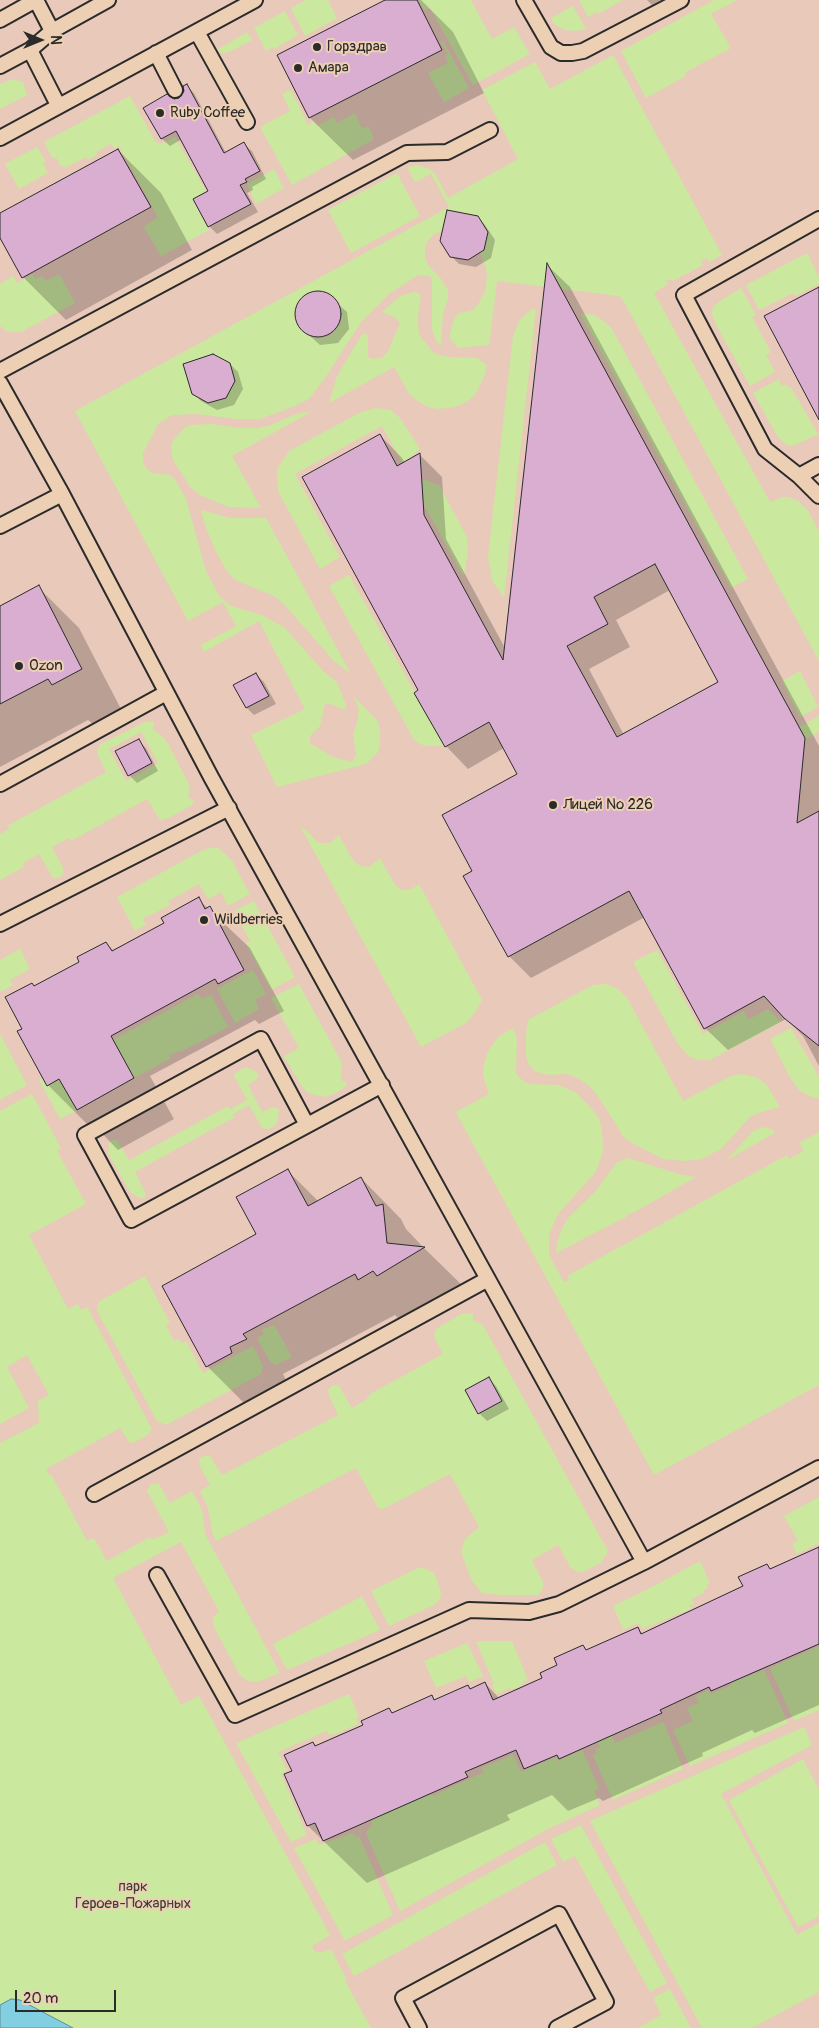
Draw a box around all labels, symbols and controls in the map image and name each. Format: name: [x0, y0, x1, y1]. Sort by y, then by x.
north arrow: [15, 15, 65, 65]
text: N: [47, 35, 64, 45]
place label: Горздрав: [327, 38, 387, 56]
marker: Горздрав: [311, 41, 323, 53]
place label: Амара: [308, 59, 349, 77]
marker: Амара: [292, 62, 304, 74]
place label: Ruby Coffee: [170, 104, 245, 122]
marker: Ruby Coffee: [154, 107, 166, 119]
place label: Ozon: [29, 657, 63, 675]
marker: Ozon: [13, 660, 25, 672]
place label: Лицей № 226: [563, 796, 653, 814]
marker: Лицей № 226: [547, 799, 559, 811]
place label: Wildberries: [214, 911, 283, 929]
marker: Wildberries: [198, 914, 210, 926]
park label: парк Героев-Пожарных: [75, 1878, 191, 1913]
scale bar: [18, 1980, 119, 2012]
text: 20 m: [23, 1989, 58, 2008]

